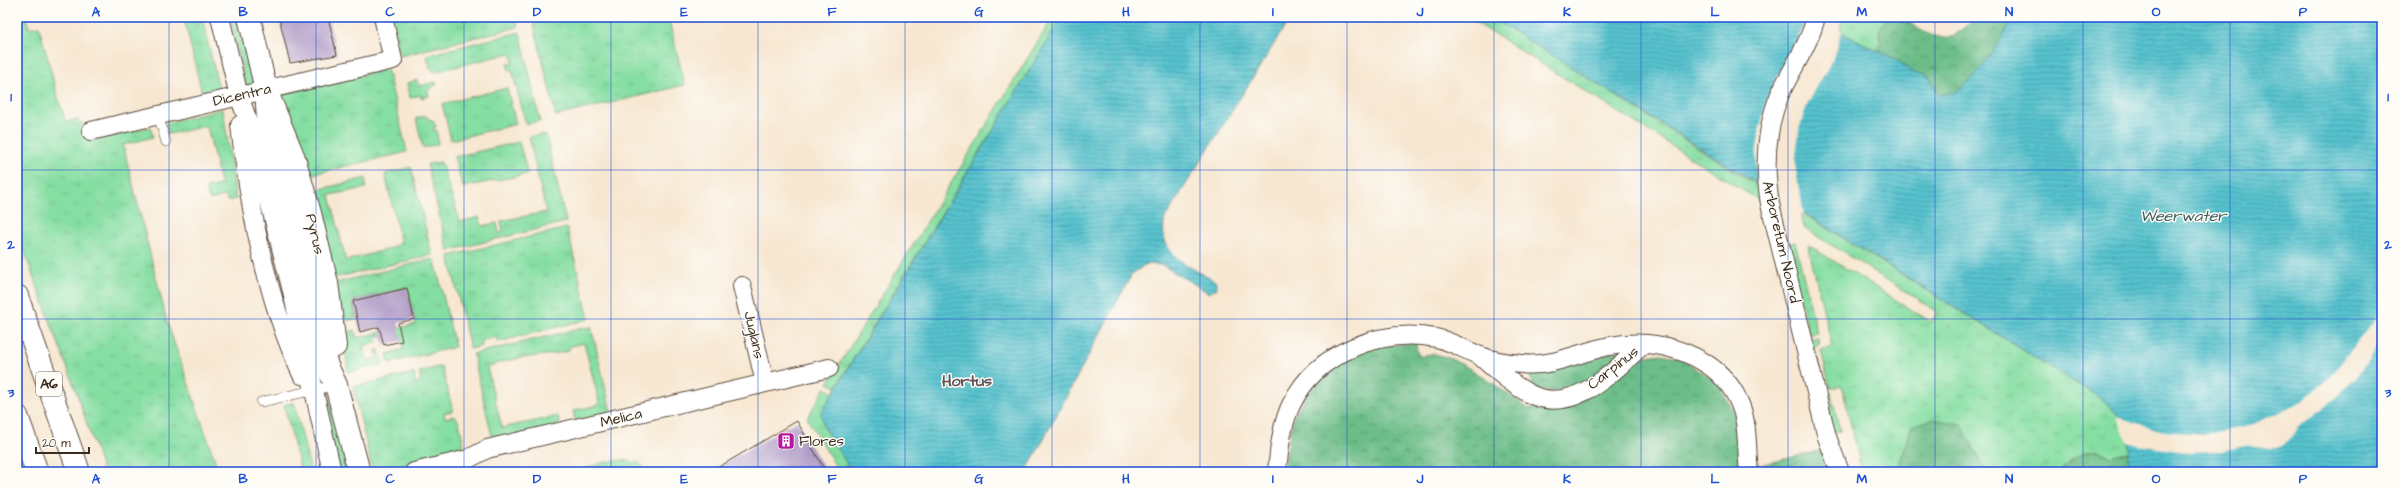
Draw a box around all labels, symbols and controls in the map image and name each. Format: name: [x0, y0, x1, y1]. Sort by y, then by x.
text: A: [92, 3, 101, 21]
text: B: [238, 3, 248, 21]
text: C: [385, 3, 395, 21]
text: D: [533, 3, 542, 21]
text: E: [680, 3, 688, 21]
text: F: [827, 3, 837, 21]
text: G: [974, 3, 984, 21]
text: H: [1122, 3, 1130, 21]
text: I: [1272, 3, 1274, 21]
text: J: [1416, 3, 1424, 21]
text: K: [1563, 3, 1571, 21]
text: L: [1710, 3, 1720, 21]
text: M: [1857, 3, 1868, 21]
text: N: [2005, 3, 2013, 21]
text: O: [2152, 3, 2161, 21]
text: P: [2299, 3, 2308, 21]
street label: Dicentra: [211, 78, 274, 112]
text: 1: [10, 88, 12, 106]
text: 1: [2387, 88, 2389, 106]
street label: Arboretum Noord: [1757, 179, 1805, 305]
water label: Weerwater: [2140, 205, 2228, 227]
street label: Pyrus: [299, 212, 330, 257]
text: 2: [6, 236, 15, 254]
text: 2: [2383, 236, 2392, 254]
street label: Juglans: [737, 309, 770, 362]
street label: Carpinus: [1583, 341, 1643, 395]
district label: Hortus: [942, 370, 992, 392]
road number: A6: [36, 372, 62, 396]
text: 3: [7, 384, 15, 402]
text: 3: [2384, 384, 2392, 402]
street label: Melica: [598, 403, 644, 433]
scale bar: [36, 429, 89, 455]
building icon: Flores: [776, 431, 796, 451]
place label: Flores: [799, 431, 845, 452]
text: 20 m: [42, 435, 71, 452]
text: A: [92, 470, 101, 488]
text: B: [238, 470, 248, 488]
text: C: [385, 470, 395, 488]
text: D: [533, 470, 542, 488]
text: E: [680, 470, 688, 488]
text: F: [827, 470, 837, 488]
text: G: [974, 470, 984, 488]
text: H: [1122, 470, 1130, 488]
text: I: [1272, 470, 1274, 488]
text: J: [1416, 470, 1424, 488]
text: K: [1563, 470, 1571, 488]
text: L: [1710, 470, 1720, 488]
text: M: [1857, 470, 1868, 488]
text: N: [2005, 470, 2013, 488]
text: O: [2152, 470, 2161, 488]
text: P: [2299, 470, 2308, 488]

